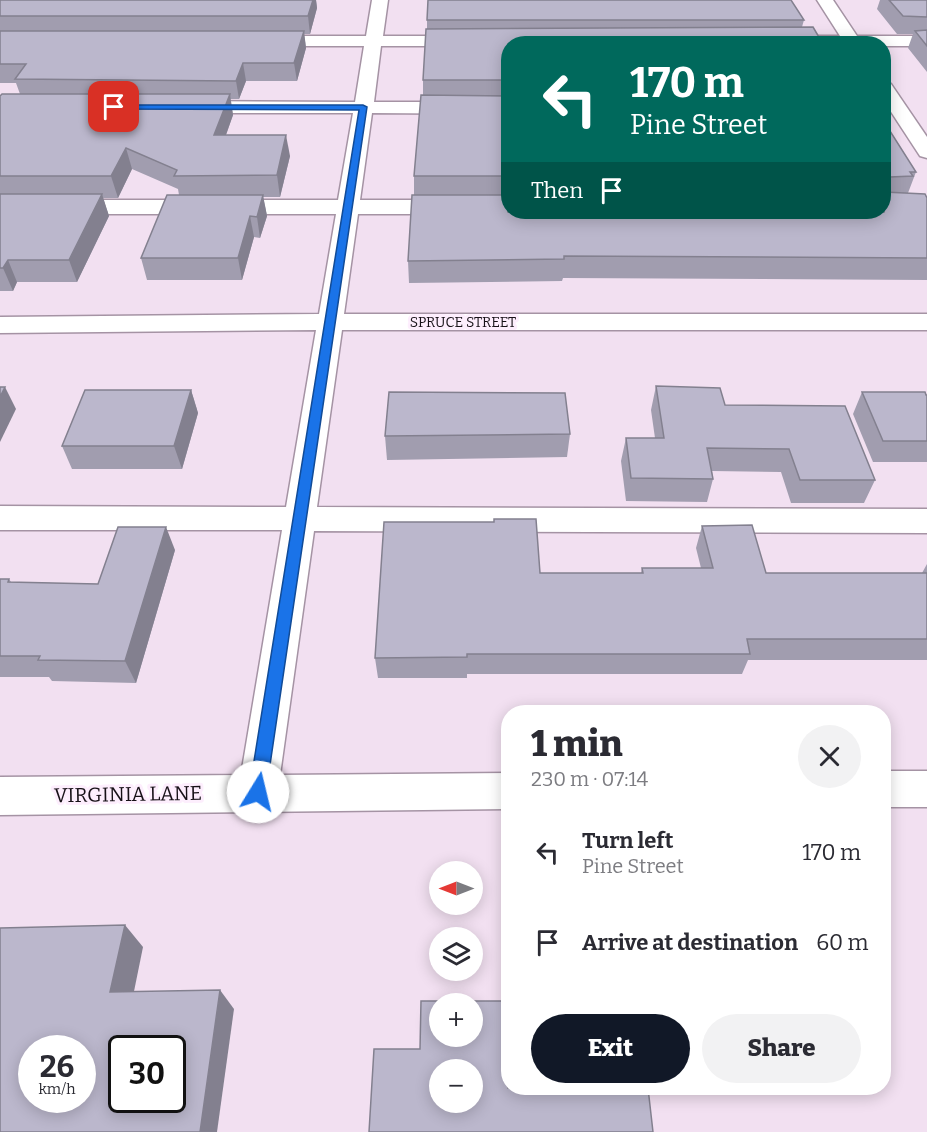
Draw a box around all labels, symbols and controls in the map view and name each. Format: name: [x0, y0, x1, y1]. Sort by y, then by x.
text: 170 m: [630, 58, 744, 108]
icon: left: [531, 60, 609, 138]
pin: [88, 81, 139, 132]
icon: arrive: [97, 90, 130, 123]
text: Pine Street: [630, 109, 767, 141]
icon: arrive: [595, 174, 628, 207]
text: Then: [531, 177, 583, 204]
street label: SPRUCE STREET: [410, 314, 516, 331]
text: 1 min: [531, 722, 623, 766]
button: close: [798, 725, 861, 788]
position arrow: [226, 760, 290, 824]
text: 230 m · 07:14: [531, 767, 648, 791]
street label: VIRGINIA LANE: [54, 781, 202, 807]
text: Turn left: [582, 827, 674, 854]
icon: left: [531, 836, 564, 869]
text: 170 m: [802, 839, 861, 866]
text: Pine Street: [582, 854, 684, 878]
north arrow: [429, 861, 483, 915]
map controls: [429, 861, 483, 1113]
icon: arrive: [531, 926, 564, 959]
button: layers: [429, 927, 483, 981]
text: Arrive at destination: [582, 929, 798, 956]
text: 60 m: [816, 929, 869, 956]
button: +: [429, 993, 483, 1047]
button: Exit: [531, 1014, 690, 1083]
button: Share: [702, 1014, 861, 1083]
speed limit sign: 30: [108, 1035, 186, 1113]
text: 26: [40, 1049, 74, 1085]
button: −: [429, 1059, 483, 1113]
text: km/h: [38, 1080, 76, 1098]

